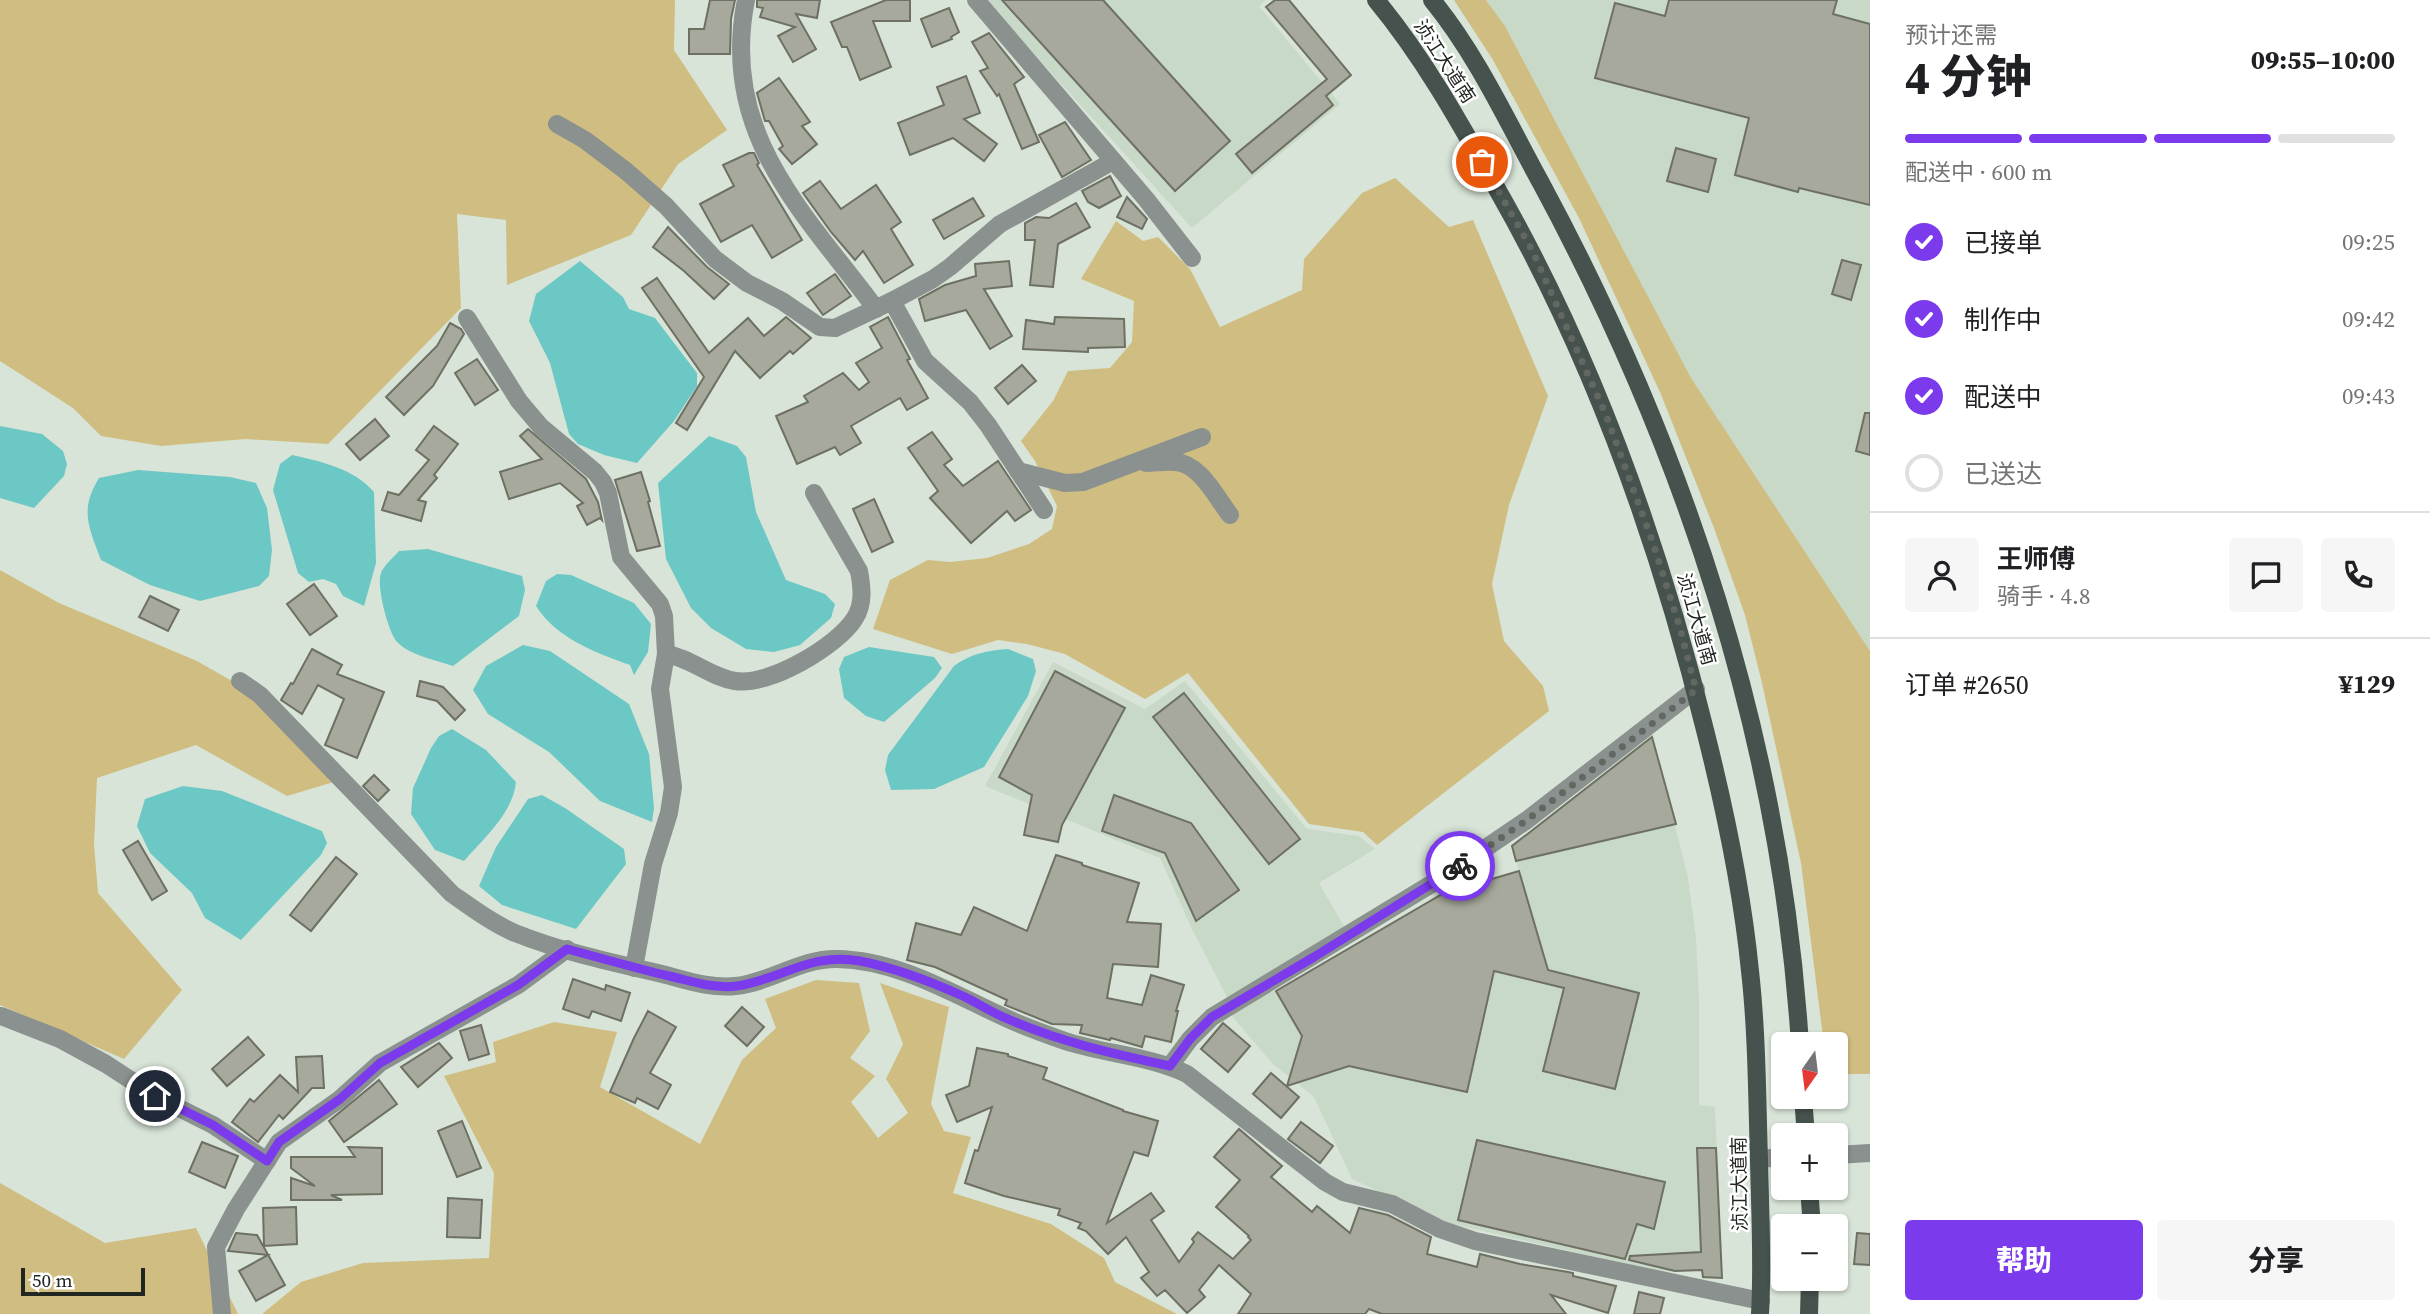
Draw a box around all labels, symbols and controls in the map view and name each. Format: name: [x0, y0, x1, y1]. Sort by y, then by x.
street label: 浈江大道南: [1408, 14, 1482, 108]
text: 预计还需: [1905, 19, 1997, 51]
text: 09:55–10:00: [2251, 42, 2395, 78]
text: 4 分钟: [1905, 45, 2032, 108]
pin: [1452, 132, 1512, 192]
icon: bag: [1463, 143, 1501, 181]
text: 配送中 · 600 m: [1905, 156, 2052, 188]
icon: check: [1905, 223, 1943, 261]
text: 已接单: [1964, 225, 2042, 261]
text: 09:25: [2342, 226, 2395, 258]
icon: check: [1905, 300, 1943, 338]
text: 制作中: [1964, 302, 2042, 338]
text: 09:42: [2342, 303, 2395, 335]
icon: check: [1905, 377, 1943, 415]
text: 配送中: [1964, 379, 2042, 415]
text: 09:43: [2342, 380, 2395, 412]
text: 已送达: [1964, 456, 2042, 492]
button: person: [1905, 538, 1979, 612]
button: chat: [2229, 538, 2303, 612]
button: phone: [2321, 538, 2395, 612]
text: 王师傅: [1997, 541, 2075, 577]
street label: 浈江大道南: [1671, 570, 1723, 668]
text: 骑手 · 4.8: [1997, 580, 2091, 612]
text: ¥129: [2339, 666, 2395, 702]
text: 订单 #2650: [1905, 667, 2029, 703]
courier: [1425, 831, 1495, 901]
icon: bike: [1441, 847, 1479, 885]
north arrow: [1771, 1032, 1848, 1110]
map controls: [1771, 1032, 1848, 1291]
pin: [125, 1066, 185, 1126]
icon: home: [136, 1077, 174, 1115]
button: +: [1771, 1123, 1848, 1200]
street label: 浈江大道南: [1725, 1136, 1753, 1232]
button: −: [1771, 1214, 1848, 1291]
button: 帮助: [1905, 1220, 2143, 1300]
button: 分享: [2157, 1220, 2395, 1300]
scale bar: [21, 1265, 145, 1297]
text: 50 m: [32, 1267, 73, 1293]

